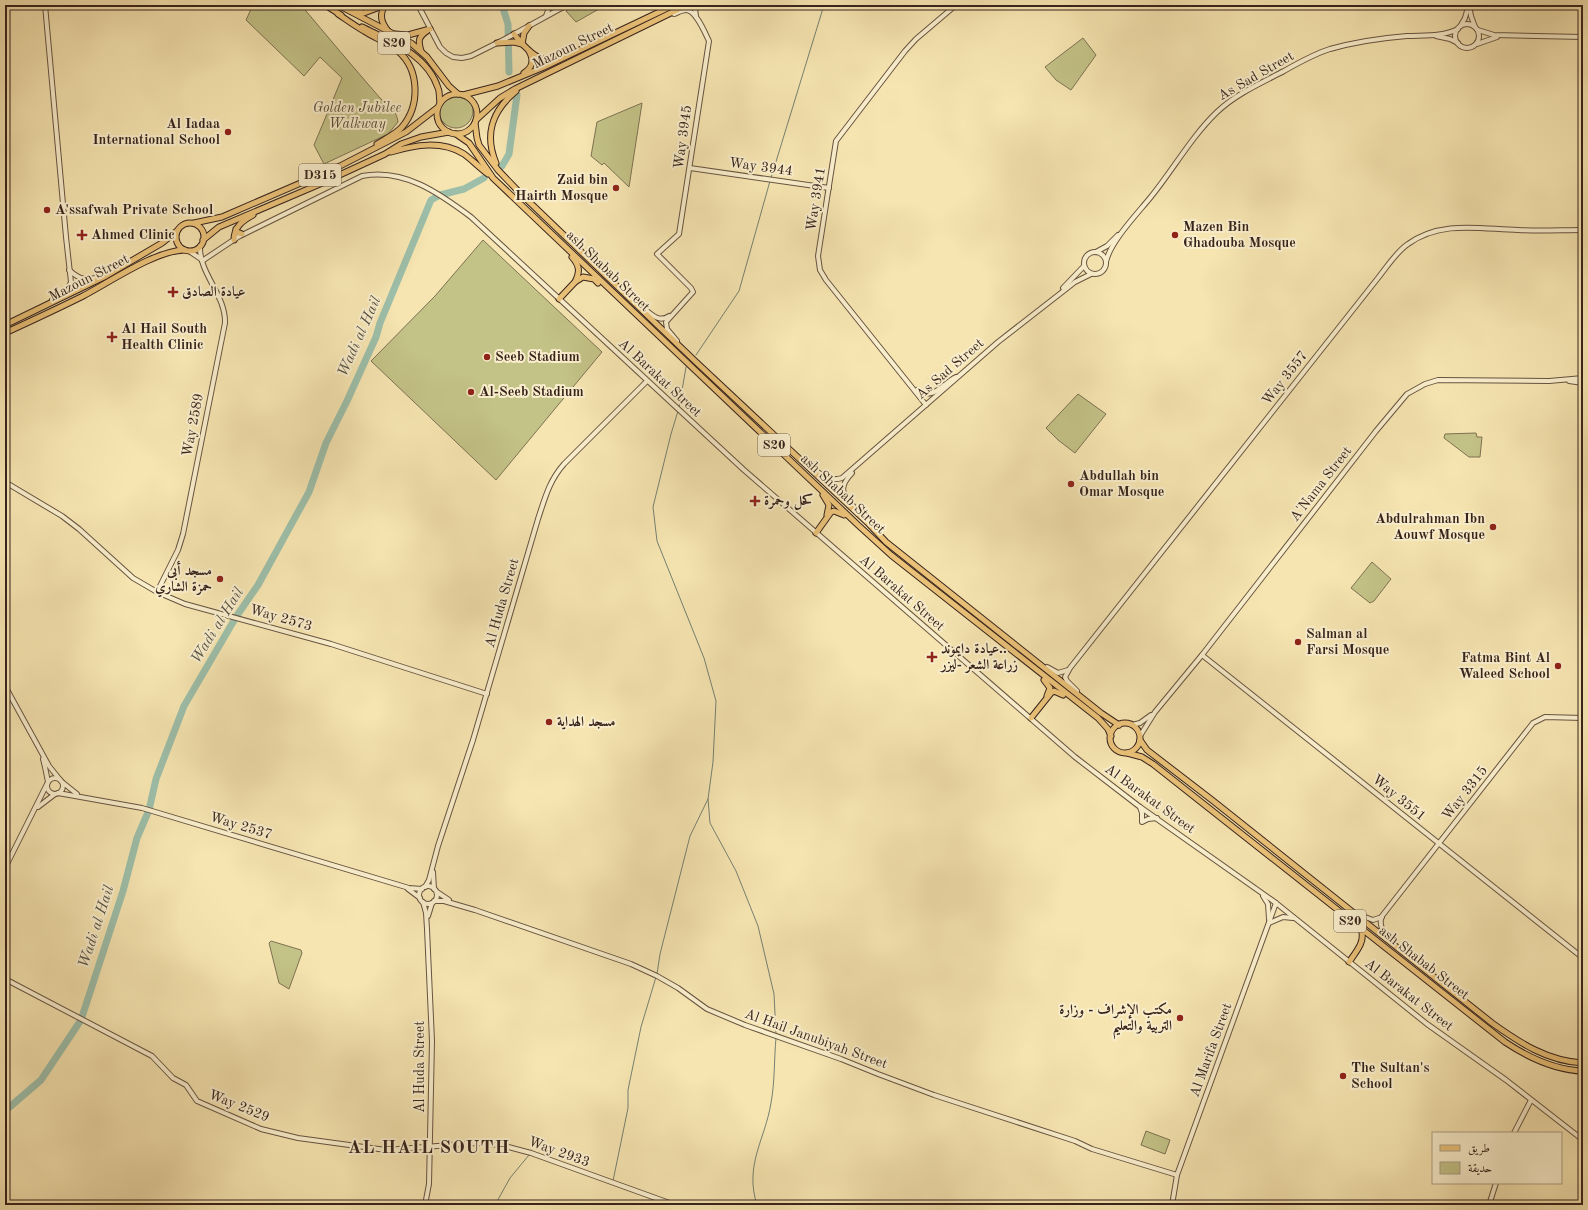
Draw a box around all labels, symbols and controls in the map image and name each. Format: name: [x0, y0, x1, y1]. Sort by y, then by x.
street label: Mazoun Street: [530, 20, 616, 72]
road number: S20: [378, 32, 410, 54]
street label: As Sad Street: [1216, 49, 1296, 103]
park label: Golden Jubilee Walkway: [313, 101, 401, 132]
street label: Way 3945: [672, 104, 694, 170]
place label: Al Iadaa International School: [92, 117, 220, 147]
marker: Al Iadaa International School: [223, 127, 233, 137]
street label: Way 3944: [728, 156, 794, 178]
road number: D315: [299, 164, 341, 186]
street label: Way 3941: [804, 166, 828, 232]
place label: Zaid bin Hairth Mosque: [515, 173, 608, 203]
marker: Zaid bin Hairth Mosque: [611, 183, 621, 193]
place label: A'ssafwah Private School: [55, 203, 213, 217]
marker: A'ssafwah Private School: [42, 205, 52, 215]
place label: Mazen Bin Ghadouba Mosque: [1183, 220, 1296, 250]
place label: Ahmed Clinic: [91, 228, 175, 242]
street label: ash Shabab Street: [564, 228, 653, 314]
marker: Ahmed Clinic: [76, 229, 88, 241]
marker: Mazen Bin Ghadouba Mosque: [1170, 230, 1180, 240]
street label: Mazoun Street: [47, 252, 131, 304]
place label: عيادة الصادق: [182, 285, 246, 299]
marker: عيادة الصادق: [167, 286, 179, 298]
water label: Wadi al Hail: [336, 294, 385, 379]
place label: Al Hail South Health Clinic: [121, 322, 207, 352]
marker: Al Hail South Health Clinic: [106, 331, 118, 343]
street label: Al Barakat Street: [616, 336, 704, 420]
street label: As Sad Street: [913, 336, 987, 402]
street label: Way 3557: [1260, 348, 1310, 408]
place label: Seeb Stadium: [495, 350, 580, 364]
marker: Seeb Stadium: [482, 352, 492, 362]
place label: Al-Seeb Stadium: [479, 385, 584, 399]
marker: Al-Seeb Stadium: [466, 387, 476, 397]
street label: Way 2589: [180, 392, 206, 458]
road number: S20: [758, 434, 790, 456]
street label: A'Nama Street: [1288, 444, 1355, 524]
street label: ash Shabab Street: [798, 451, 888, 537]
place label: Abdullah bin Omar Mosque: [1079, 469, 1164, 499]
marker: Abdullah bin Omar Mosque: [1066, 479, 1076, 489]
place label: كحل وحمرة: [764, 493, 813, 510]
marker: كحل وحمرة: [749, 495, 761, 507]
place label: Abdulrahman Ibn Aouwf Mosque: [1375, 512, 1485, 542]
marker: Abdulrahman Ibn Aouwf Mosque: [1488, 522, 1498, 532]
street label: Al Barakat Street: [857, 552, 947, 634]
street label: Al Huda Street: [483, 557, 521, 649]
place label: مسجد أبي حمزة الشاري: [155, 560, 212, 598]
marker: مسجد أبي حمزة الشاري: [215, 574, 225, 584]
water label: Wadi al Hail: [189, 585, 248, 667]
street label: Way 2573: [248, 602, 314, 634]
place label: Salman al Farsi Mosque: [1306, 627, 1389, 657]
marker: Salman al Farsi Mosque: [1293, 637, 1303, 647]
place label: عيادة دايموند.. زراعة الشعر -ليزر: [939, 642, 1018, 674]
marker: عيادة دايموند.. زراعة الشعر -ليزر: [926, 651, 938, 663]
place label: Fatma Bint Al Waleed School: [1459, 651, 1550, 681]
marker: Fatma Bint Al Waleed School: [1553, 661, 1563, 671]
place label: مسجد الهداية: [557, 715, 616, 730]
marker: مسجد الهداية: [544, 717, 554, 727]
street label: Al Barakat Street: [1102, 762, 1198, 836]
street label: Way 3315: [1440, 763, 1490, 823]
street label: Way 3551: [1370, 772, 1428, 824]
street label: Way 2537: [208, 810, 274, 842]
water label: Wadi al Hail: [77, 883, 118, 970]
road number: S20: [1334, 910, 1366, 932]
street label: ash Shabab Street: [1376, 924, 1472, 1002]
street label: Al Barakat Street: [1362, 956, 1456, 1034]
street label: Al Marifa Street: [1187, 1001, 1235, 1099]
place label: مكتب الإشراف - وزارة التربية والتعليم: [1059, 1002, 1172, 1040]
street label: Al Hail Janubiyah Street: [743, 1007, 889, 1071]
marker: مكتب الإشراف - وزارة التربية والتعليم: [1175, 1013, 1185, 1023]
street label: Al Huda Street: [413, 1021, 427, 1113]
place label: The Sultan's School: [1351, 1061, 1429, 1091]
marker: The Sultan's School: [1338, 1071, 1348, 1081]
street label: Way 2529: [207, 1087, 271, 1125]
legend: [1432, 1132, 1562, 1184]
street label: Way 2933: [526, 1134, 592, 1170]
district label: AL HAIL SOUTH: [348, 1139, 510, 1157]
text: طريق: [1468, 1143, 1490, 1156]
text: حديقة: [1468, 1163, 1492, 1176]

